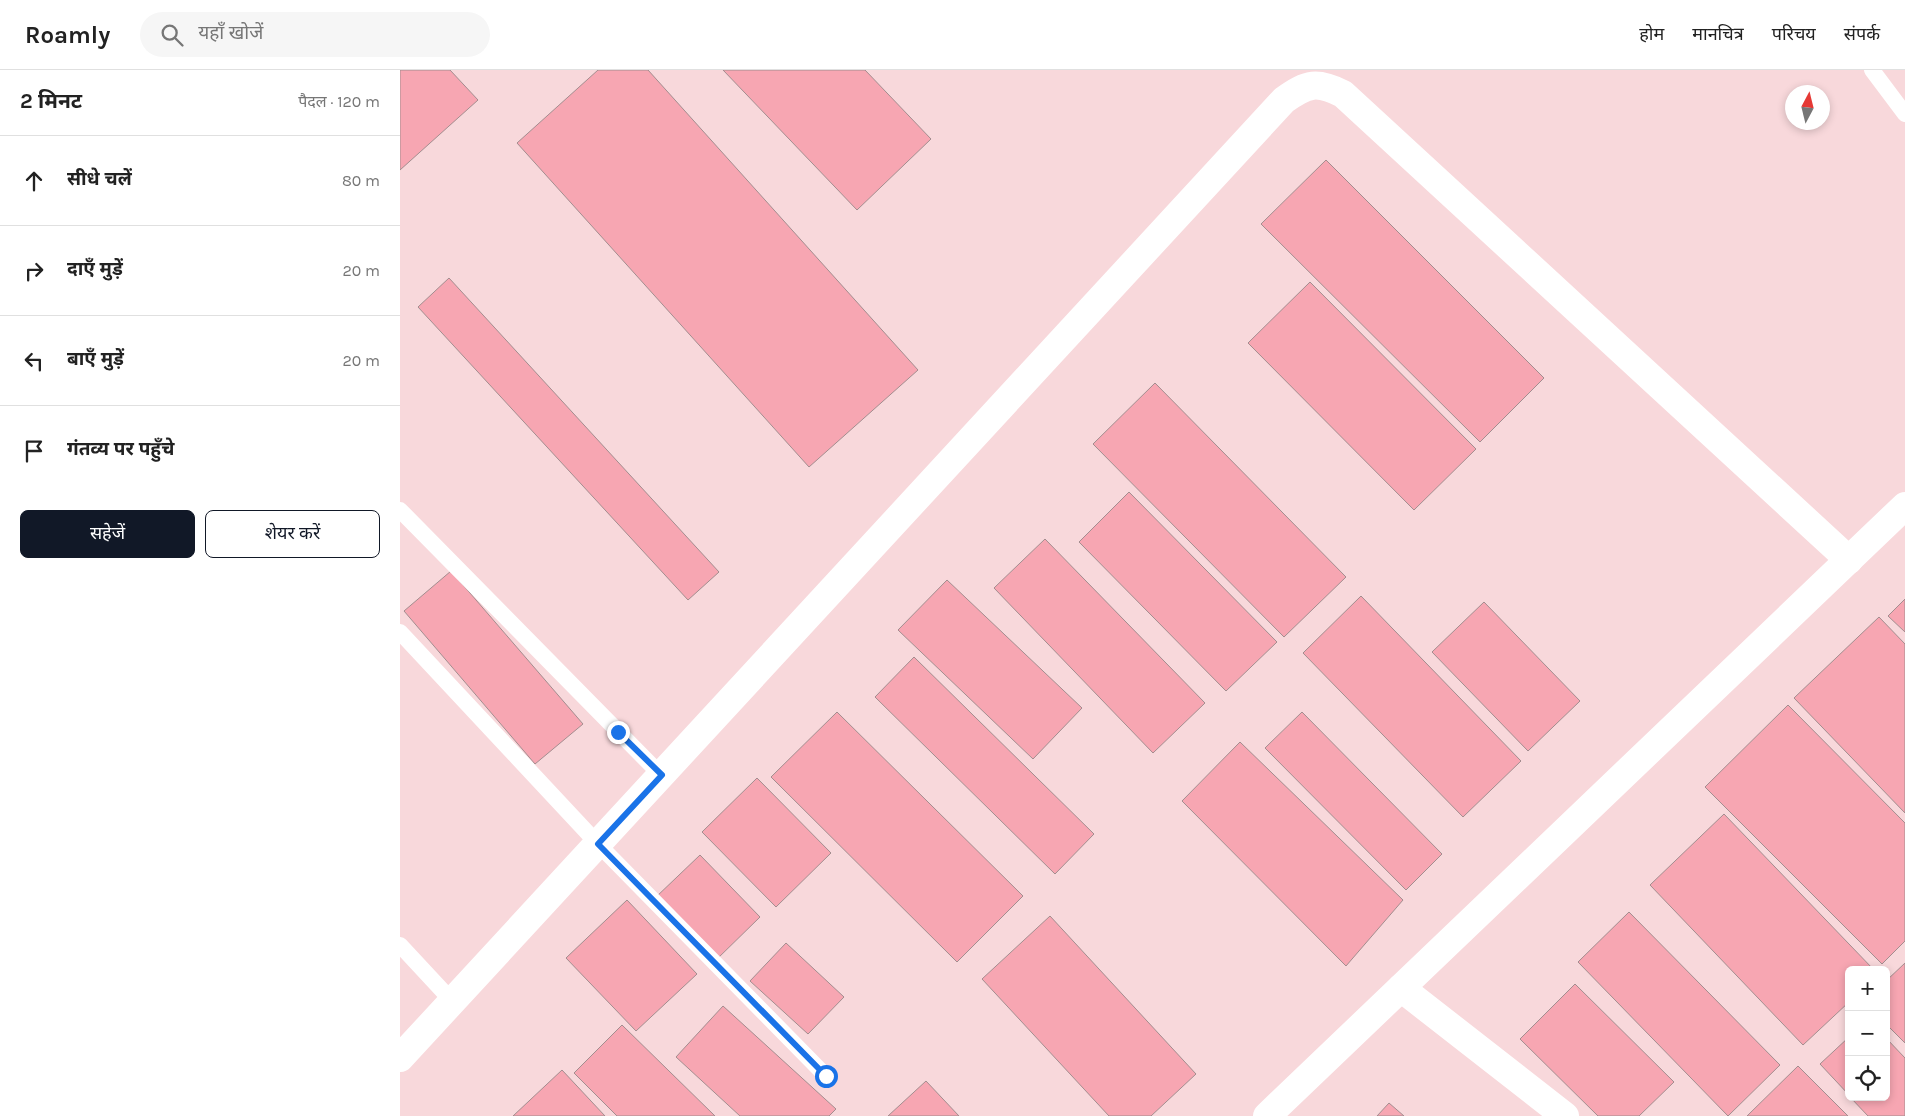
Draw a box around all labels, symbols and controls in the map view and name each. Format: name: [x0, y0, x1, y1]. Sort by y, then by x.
search box: [140, 12, 490, 57]
text: Roamly: [25, 21, 110, 49]
icon: search: [158, 21, 186, 49]
text: यहाँ खोजें: [198, 22, 263, 44]
text: होम: [1639, 23, 1664, 45]
text: मानचित्र: [1692, 23, 1744, 45]
text: परिचय: [1772, 23, 1816, 45]
text: संपर्क: [1844, 23, 1880, 45]
north arrow: [1785, 85, 1830, 130]
text: 2 मिनट: [20, 89, 82, 113]
text: पैदल · 120 m: [298, 92, 380, 111]
icon: ahead: [20, 167, 48, 195]
text: सीधे चलें: [67, 168, 132, 190]
text: 80 m: [342, 171, 380, 190]
icon: right: [20, 257, 48, 285]
text: दाएँ मुड़ें: [67, 258, 123, 280]
text: 20 m: [342, 261, 380, 280]
icon: left: [20, 347, 48, 375]
text: बाएँ मुड़ें: [67, 348, 124, 370]
text: 20 m: [342, 351, 380, 370]
icon: arrive: [20, 437, 48, 465]
text: गंतव्य पर पहुँचे: [67, 438, 174, 460]
button: सहेजें: [20, 510, 195, 558]
button: शेयर करें: [205, 510, 380, 558]
route end: [607, 721, 630, 744]
map controls: [1845, 966, 1890, 1101]
button: +: [1845, 966, 1890, 1011]
button: −: [1845, 1011, 1890, 1056]
button: locate: [1845, 1056, 1890, 1101]
route start: [815, 1065, 838, 1088]

